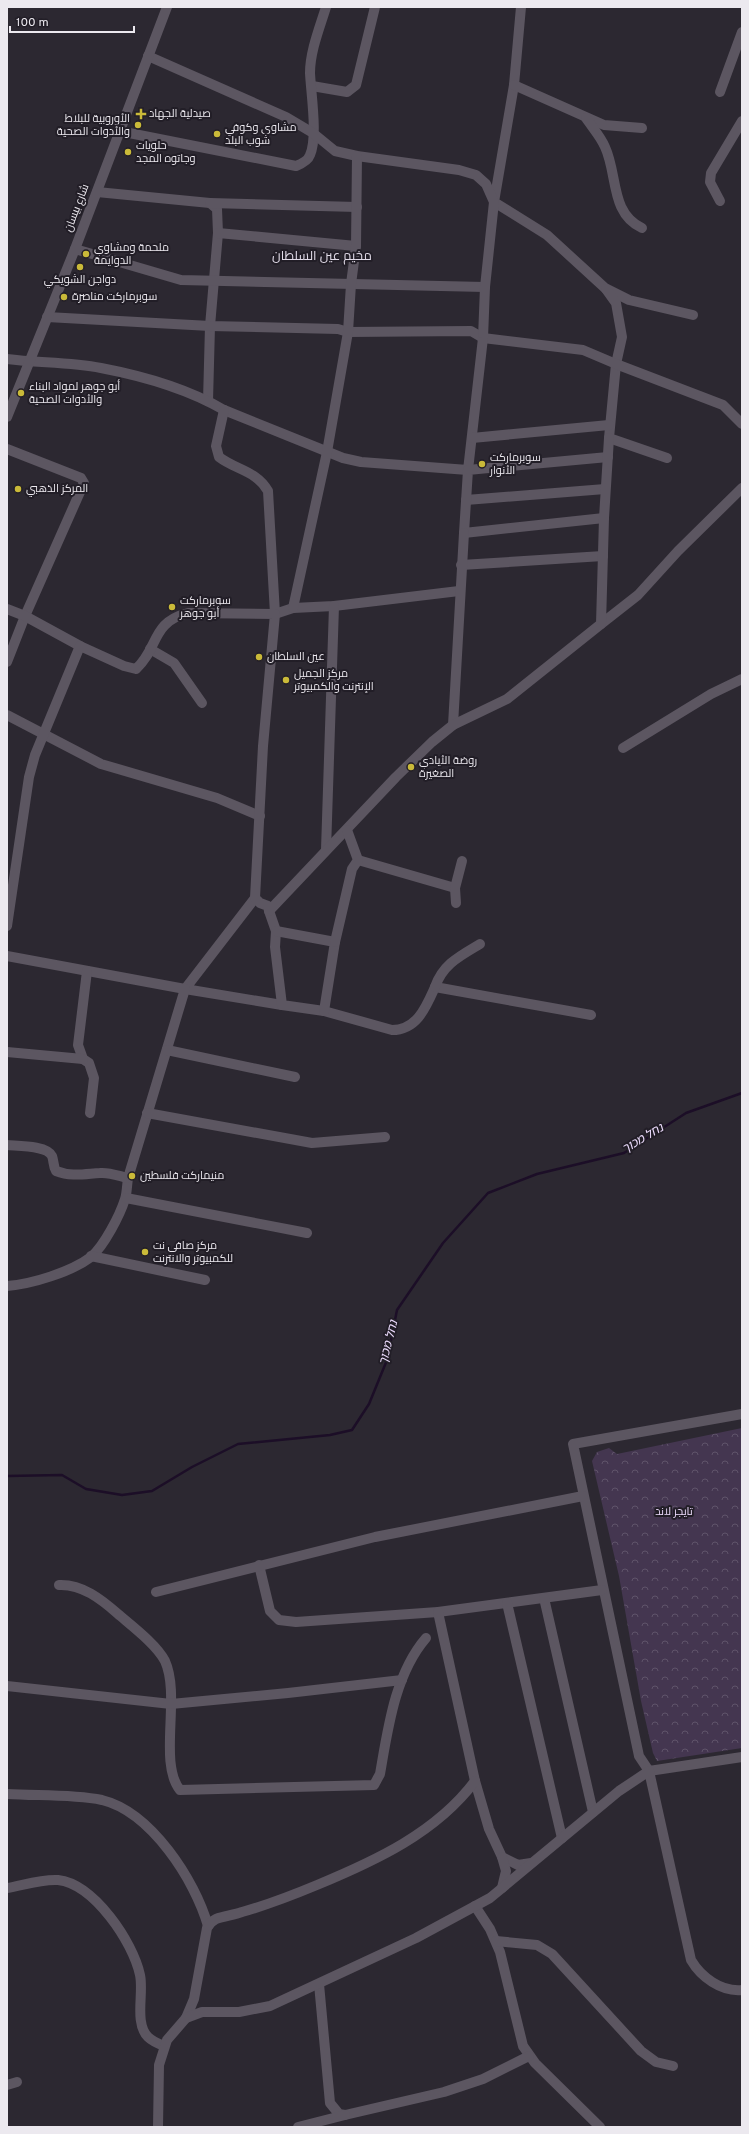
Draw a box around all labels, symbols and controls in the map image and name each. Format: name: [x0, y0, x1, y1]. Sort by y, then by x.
scale bar: [10, 8, 134, 34]
text: 100 m: [16, 15, 49, 31]
place label: صيدلية الجهاد: [149, 107, 211, 121]
marker: صيدلية الجهاد: [136, 109, 146, 119]
place label: الأوروبية للبلاط والأدوات الصحية: [57, 112, 130, 139]
marker: الأوروبية للبلاط والأدوات الصحية: [133, 120, 143, 130]
place label: مشاوي وكوفي شوب البلد: [225, 121, 297, 148]
marker: مشاوي وكوفي شوب البلد: [212, 129, 222, 139]
place label: حلويات وجاتوه المجد: [136, 139, 196, 166]
marker: حلويات وجاتوه المجد: [123, 147, 133, 157]
street label: شارع بيسان: [61, 182, 93, 234]
place label: ملحمة ومشاوي الدوايمة: [94, 241, 169, 268]
marker: ملحمة ومشاوي الدوايمة: [81, 249, 91, 259]
district label: مخيم عين السلطان: [272, 249, 372, 265]
marker: دواجن الشويكي: [75, 262, 85, 272]
place label: دواجن الشويكي: [44, 273, 116, 288]
place label: سوبرماركت مناصرة: [72, 290, 157, 304]
marker: سوبرماركت مناصرة: [59, 292, 69, 302]
place label: أبو جوهر لمواد البناء والأدوات الصحية: [29, 379, 120, 407]
marker: أبو جوهر لمواد البناء والأدوات الصحية: [16, 388, 26, 398]
place label: سوبرماركت الأنوار: [489, 451, 541, 478]
marker: سوبرماركت الأنوار: [477, 459, 487, 469]
place label: المركز الذهبي: [26, 482, 88, 497]
marker: المركز الذهبي: [13, 484, 23, 494]
place label: سوبرماركت أبو جوهر: [179, 594, 231, 621]
marker: سوبرماركت أبو جوهر: [167, 602, 177, 612]
place label: عين السلطان: [267, 650, 325, 664]
marker: عين السلطان: [254, 652, 264, 662]
place label: مركز الجميل الإنترنت والكمبيوتر: [293, 667, 374, 694]
marker: مركز الجميل الإنترنت والكمبيوتر: [281, 675, 291, 685]
place label: روضة الأيادي الصغيرة: [419, 754, 477, 781]
marker: روضة الأيادي الصغيرة: [406, 762, 416, 772]
water label: נחל מכוך: [619, 1120, 668, 1158]
place label: منيماركت فلسطين: [140, 1169, 224, 1183]
marker: منيماركت فلسطين: [127, 1171, 137, 1181]
place label: مركز صافي نت للكمبيوتر والانترنت: [153, 1239, 233, 1266]
marker: مركز صافي نت للكمبيوتر والانترنت: [140, 1247, 150, 1257]
water label: נחל מכוך: [376, 1318, 403, 1367]
park label: تايجر لاند: [655, 1505, 693, 1519]

